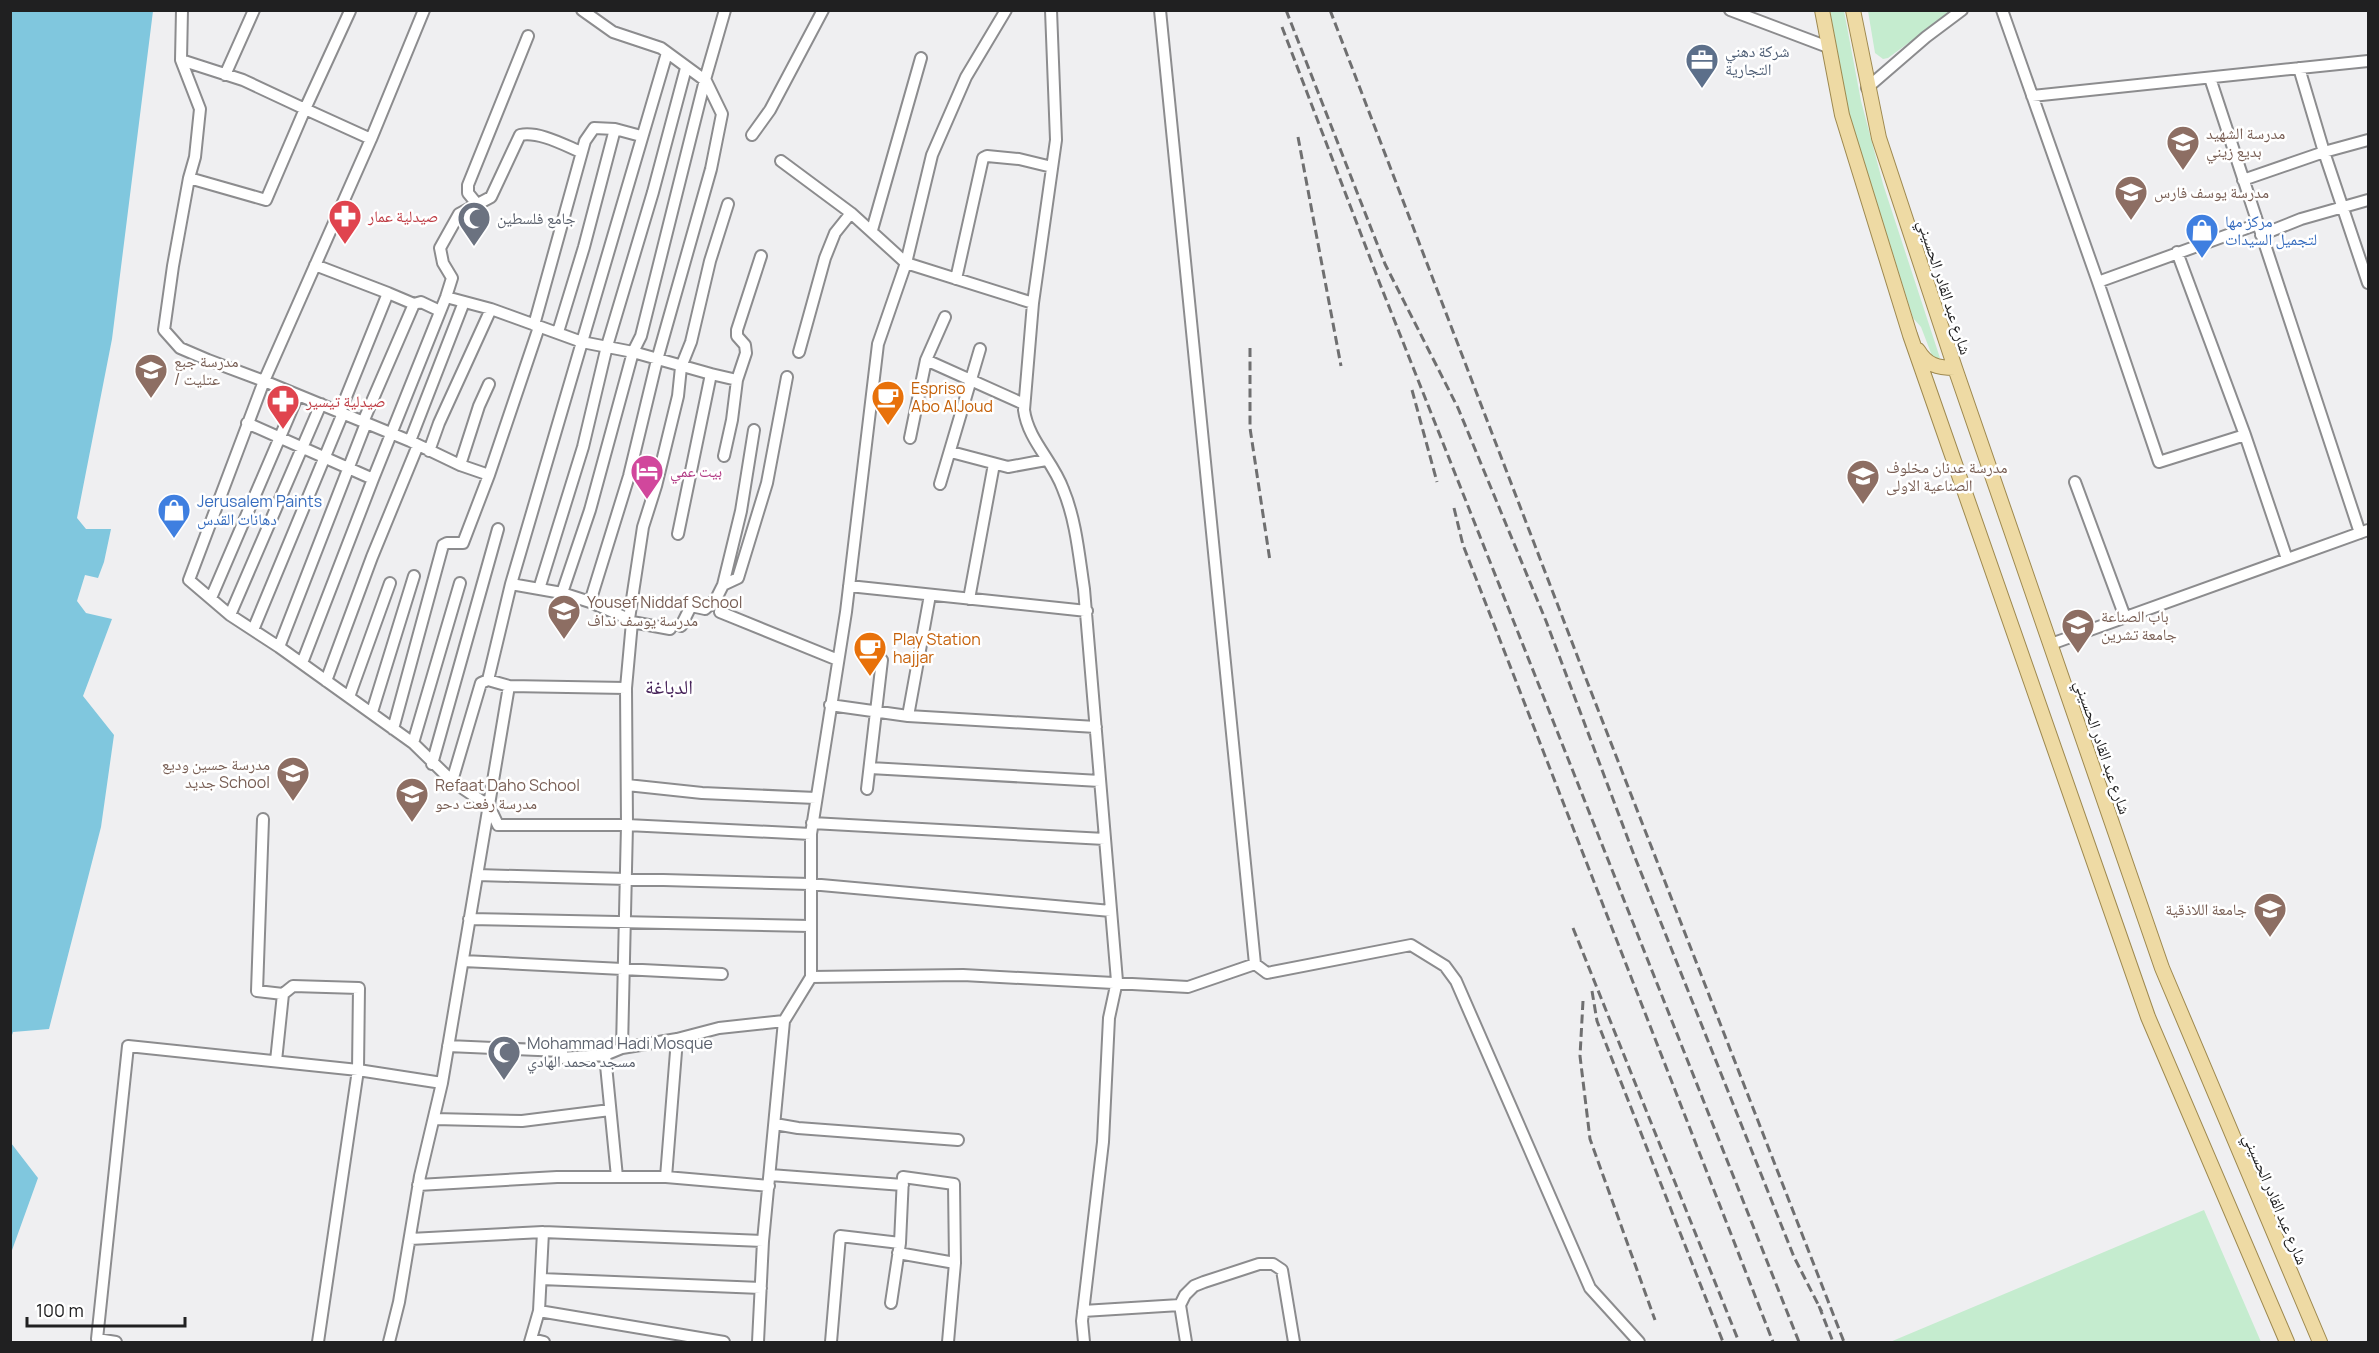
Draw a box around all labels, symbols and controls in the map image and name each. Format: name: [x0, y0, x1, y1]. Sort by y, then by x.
place label: شركة دهني التجارية: [1725, 40, 1789, 80]
office icon: شركة دهني التجارية: [1684, 42, 1720, 89]
place label: مدرسة الشهيد بديع زيني: [2206, 122, 2285, 164]
school or university icon: مدرسة الشهيد بديع زيني: [2165, 124, 2201, 171]
school or university icon: مدرسة يوسف فارس: [2113, 174, 2149, 221]
place label: مدرسة يوسف فارس: [2154, 181, 2269, 203]
pharmacy icon: صيدلية عمار: [327, 198, 363, 245]
mosque icon: جامع فلسطين: [456, 200, 492, 247]
place label: صيدلية عمار: [367, 205, 438, 227]
place label: جامع فلسطين: [497, 207, 576, 229]
place label: مركز مها لتجميل السيدات: [2225, 210, 2317, 250]
shop icon: مركز مها لتجميل السيدات: [2184, 212, 2220, 259]
street label: شارع عبد القادر الحسيني: [1911, 217, 1977, 358]
place label: مدرسة جبع / عتليت: [174, 350, 239, 390]
school or university icon: مدرسة جبع / عتليت: [133, 352, 169, 399]
place label: Espriso Abo AlJoud: [911, 377, 993, 417]
cafe icon: Espriso Abo AlJoud: [870, 379, 906, 426]
pharmacy icon: صيدلية تيسير: [265, 383, 301, 430]
place label: صيدلية تيسير: [305, 390, 386, 412]
hotel icon: بيت عمي: [629, 453, 665, 500]
place label: مدرسة عدنان مخلوف الصناعية الاولى: [1886, 456, 2008, 496]
school or university icon: مدرسة عدنان مخلوف الصناعية الاولى: [1845, 458, 1881, 505]
place label: بيت عمي: [670, 460, 722, 484]
place label: Jerusalem Paints دهانات القدس: [197, 490, 322, 530]
shop icon: Jerusalem Paints دهانات القدس: [156, 492, 192, 539]
place label: Yousef Niddaf School مدرسة يوسف نداف: [587, 591, 743, 631]
school or university icon: Yousef Niddaf School مدرسة يوسف نداف: [546, 593, 582, 640]
place label: باب الصناعة جامعة تشرين: [2101, 605, 2177, 645]
school or university icon: باب الصناعة جامعة تشرين: [2060, 607, 2096, 654]
place label: Play Station hajjar: [893, 628, 981, 668]
cafe icon: Play Station hajjar: [852, 630, 888, 677]
district label: الدباغة: [645, 673, 693, 700]
street label: شارع عبد القادر الحسيني: [2068, 677, 2136, 818]
place label: مدرسة حسين وديع جديد School: [162, 753, 270, 793]
school or university icon: مدرسة حسين وديع جديد School: [275, 755, 311, 802]
place label: Refaat Daho School مدرسة رفعت دحو: [435, 774, 580, 814]
school or university icon: Refaat Daho School مدرسة رفعت دحو: [394, 776, 430, 823]
school or university icon: جامعة اللاذقية: [2252, 891, 2288, 938]
place label: جامعة اللاذقية: [2165, 898, 2247, 920]
place label: Mohammad Hadi Mosque مسجد محمد الهادي: [527, 1032, 713, 1074]
mosque icon: Mohammad Hadi Mosque مسجد محمد الهادي: [486, 1034, 522, 1081]
street label: شارع عبد القادر الحسيني: [2237, 1130, 2314, 1269]
scale bar: [27, 1290, 184, 1328]
text: 100 m: [36, 1298, 84, 1322]

